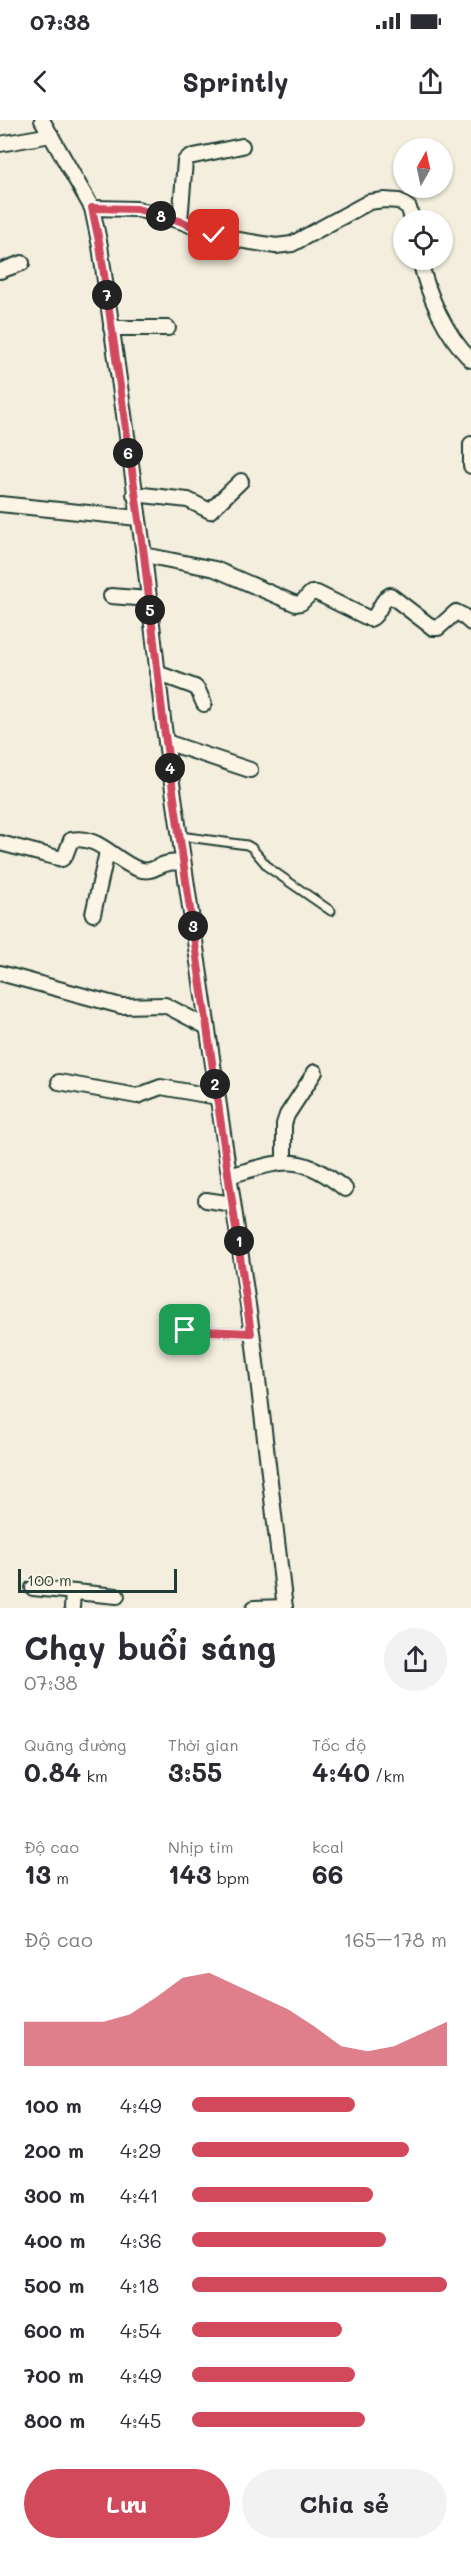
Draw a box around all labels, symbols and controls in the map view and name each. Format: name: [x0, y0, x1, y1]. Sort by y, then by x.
text: 07:38: [30, 7, 90, 36]
text: Sprintly: [182, 64, 289, 99]
icon: back: [24, 65, 57, 98]
icon: share: [414, 65, 447, 98]
north arrow: [393, 138, 453, 198]
map controls: [393, 138, 453, 270]
pin: 8: [146, 201, 176, 231]
text: 8: [156, 205, 166, 226]
pin: [188, 209, 239, 260]
button: locate: [393, 210, 453, 270]
icon: check: [197, 218, 230, 251]
pin: 7: [92, 280, 122, 310]
text: 7: [103, 284, 111, 305]
pin: 6: [113, 438, 143, 468]
text: 6: [123, 442, 133, 463]
pin: 5: [135, 595, 165, 625]
text: 5: [145, 599, 155, 620]
pin: 4: [155, 753, 185, 783]
text: 4: [165, 757, 175, 778]
pin: 3: [178, 911, 208, 941]
text: 3: [188, 915, 198, 936]
pin: 2: [200, 1069, 230, 1099]
text: 2: [211, 1073, 219, 1094]
pin: 1: [224, 1226, 254, 1256]
text: 1: [235, 1230, 243, 1251]
pin: [159, 1304, 210, 1355]
icon: arrive: [168, 1313, 201, 1346]
scale bar: [18, 1566, 177, 1594]
text: 100 m: [27, 1569, 72, 1590]
text: Chạy buổi sáng: [24, 1625, 276, 1668]
button: share: [384, 1628, 447, 1691]
text: 07:38: [24, 1669, 77, 1695]
text: Quãng đường: [24, 1734, 126, 1755]
text: Thời gian: [168, 1734, 238, 1755]
text: Tốc độ: [312, 1734, 366, 1755]
text: 0.84: [24, 1755, 81, 1789]
text: 3:55: [168, 1755, 222, 1789]
text: 4:40: [312, 1755, 370, 1789]
text: km: [81, 1765, 108, 1786]
text: /km: [370, 1765, 405, 1786]
text: Độ cao: [24, 1836, 79, 1857]
text: Nhịp tim: [168, 1836, 233, 1857]
text: kcal: [312, 1836, 344, 1857]
text: 13: [24, 1857, 51, 1891]
text: 143: [168, 1857, 212, 1891]
text: 66: [312, 1857, 343, 1891]
text: m: [51, 1867, 69, 1888]
text: bpm: [212, 1867, 250, 1888]
text: Độ cao: [24, 1926, 93, 1952]
text: 165–178 m: [343, 1926, 447, 1952]
text: 100 m: [24, 2092, 82, 2118]
text: 4:49: [120, 2092, 162, 2118]
text: 200 m: [24, 2137, 84, 2163]
text: 4:29: [120, 2137, 161, 2163]
text: 300 m: [24, 2182, 85, 2208]
text: 4:41: [120, 2182, 159, 2208]
text: 400 m: [24, 2227, 85, 2253]
text: 4:36: [120, 2227, 162, 2253]
text: 500 m: [24, 2272, 84, 2298]
text: 4:18: [120, 2272, 159, 2298]
text: 600 m: [24, 2317, 85, 2343]
text: 4:54: [120, 2317, 161, 2343]
text: 700 m: [24, 2362, 84, 2388]
text: 4:49: [120, 2362, 162, 2388]
text: 800 m: [24, 2407, 85, 2433]
text: 4:45: [120, 2407, 161, 2433]
button: Lưu: [24, 2469, 230, 2538]
button: Chia sẻ: [242, 2469, 447, 2538]

